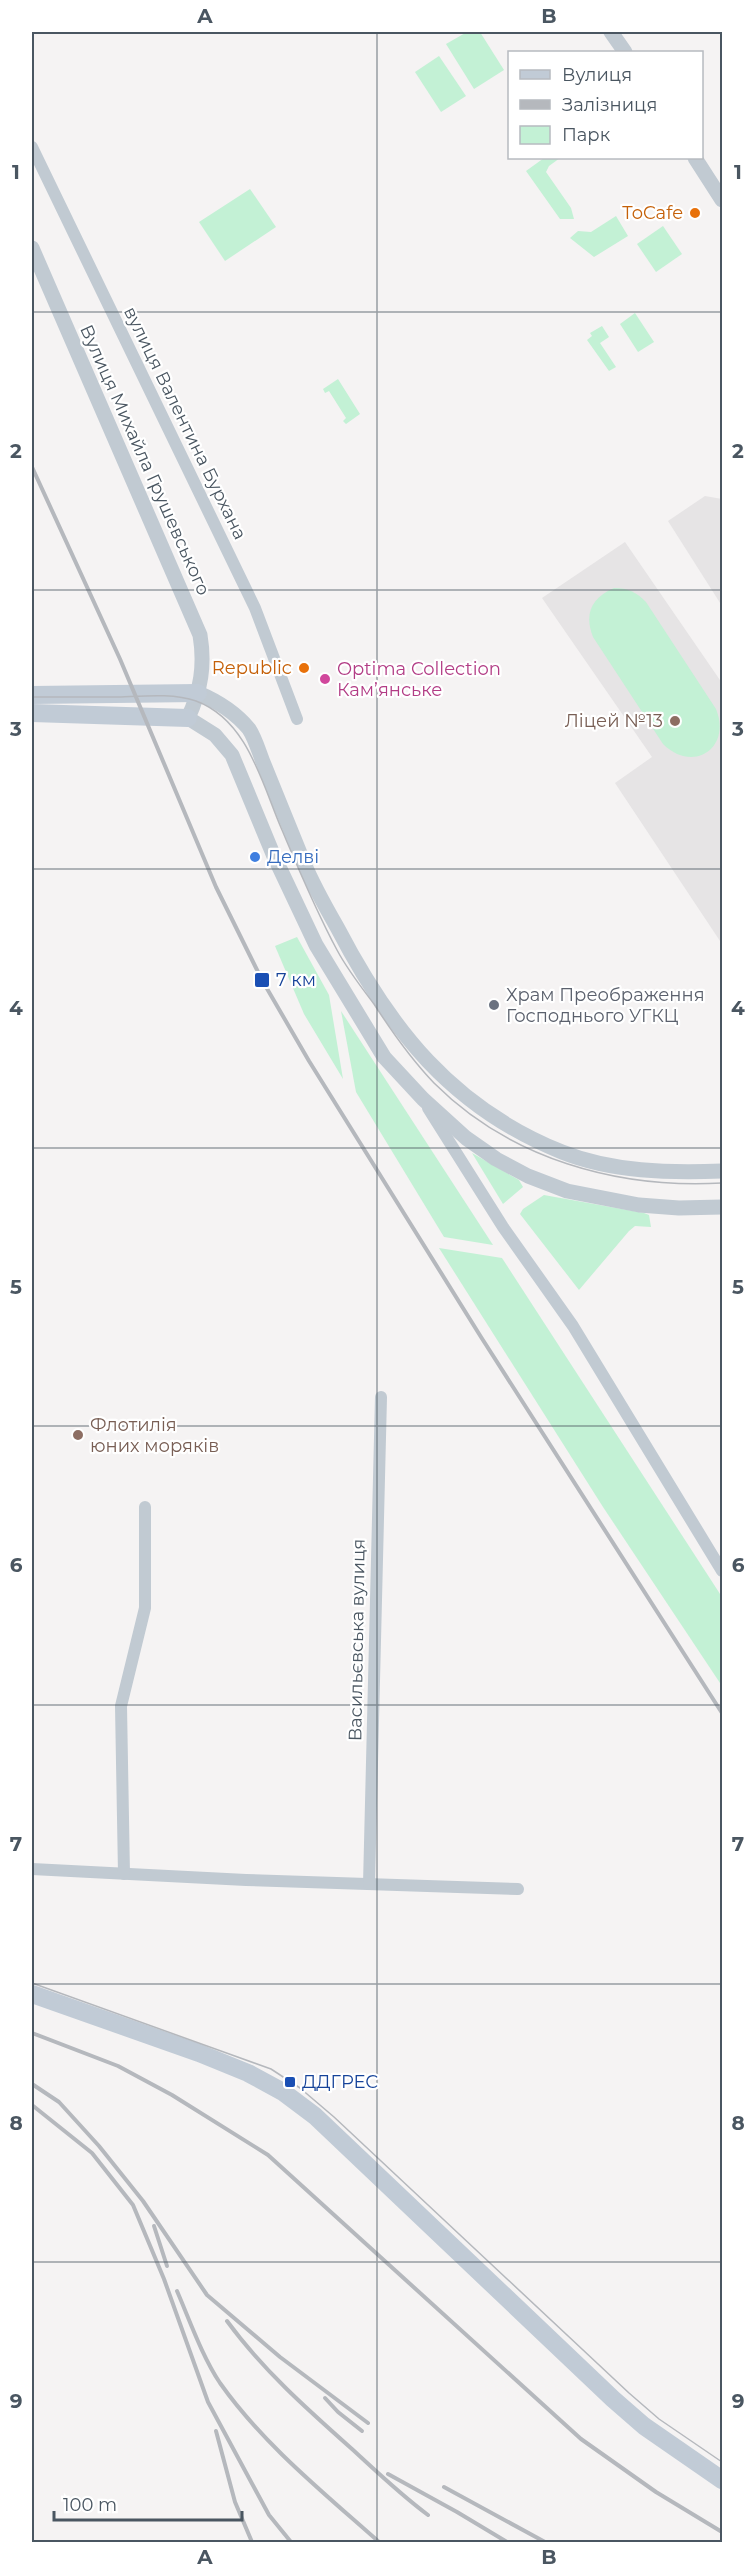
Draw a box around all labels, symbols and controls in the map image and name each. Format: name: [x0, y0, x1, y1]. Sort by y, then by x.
text: A: [196, 4, 213, 28]
text: B: [541, 4, 557, 28]
legend: [508, 51, 703, 159]
text: Вулиця: [562, 64, 632, 86]
text: Залізниця: [562, 94, 657, 116]
text: Парк: [562, 124, 611, 146]
text: 1: [12, 160, 20, 184]
text: 1: [734, 160, 742, 184]
place label: ToCafe: [622, 202, 683, 224]
marker: ToCafe: [688, 206, 702, 220]
street label: вулиця Валентина Бурхана: [119, 303, 251, 543]
street label: Вулиця Михайла Грушевського: [75, 321, 215, 599]
text: 2: [10, 439, 22, 463]
text: 2: [732, 439, 744, 463]
place label: Republic: [212, 657, 292, 679]
place label: Optima Collection Кам’янське: [337, 658, 501, 701]
marker: Republic: [297, 661, 311, 675]
marker: Optima Collection Кам’янське: [318, 672, 332, 686]
place label: Ліцей №13: [565, 710, 663, 732]
marker: Ліцей №13: [668, 714, 682, 728]
text: 3: [9, 717, 22, 741]
text: 3: [731, 717, 744, 741]
place label: Делві: [267, 846, 319, 868]
marker: Делві: [248, 850, 262, 864]
place label: 7 км: [276, 969, 316, 991]
marker: 7 км: [253, 971, 271, 989]
place label: Храм Преображення Господнього УГКЦ: [506, 984, 705, 1027]
text: 4: [9, 996, 23, 1020]
text: 4: [731, 996, 745, 1020]
marker: Храм Преображення Господнього УГКЦ: [487, 998, 501, 1012]
text: 5: [10, 1275, 22, 1299]
text: 5: [732, 1275, 744, 1299]
place label: Флотилія юних моряків: [90, 1414, 219, 1457]
marker: Флотилія юних моряків: [71, 1428, 85, 1442]
street label: Васильєвська вулиця: [344, 1539, 370, 1741]
text: 6: [10, 1553, 23, 1577]
text: 6: [732, 1553, 745, 1577]
text: 7: [10, 1832, 22, 1856]
text: 7: [732, 1832, 744, 1856]
place label: ДДГРЕС: [302, 2071, 378, 2093]
marker: ДДГРЕС: [283, 2075, 297, 2089]
text: 8: [9, 2111, 23, 2135]
text: 8: [731, 2111, 745, 2135]
text: 9: [10, 2389, 22, 2413]
text: 9: [732, 2389, 744, 2413]
scale bar: [54, 2484, 242, 2522]
text: 100 m: [63, 2494, 117, 2516]
text: A: [196, 2545, 213, 2569]
text: B: [541, 2545, 557, 2569]

